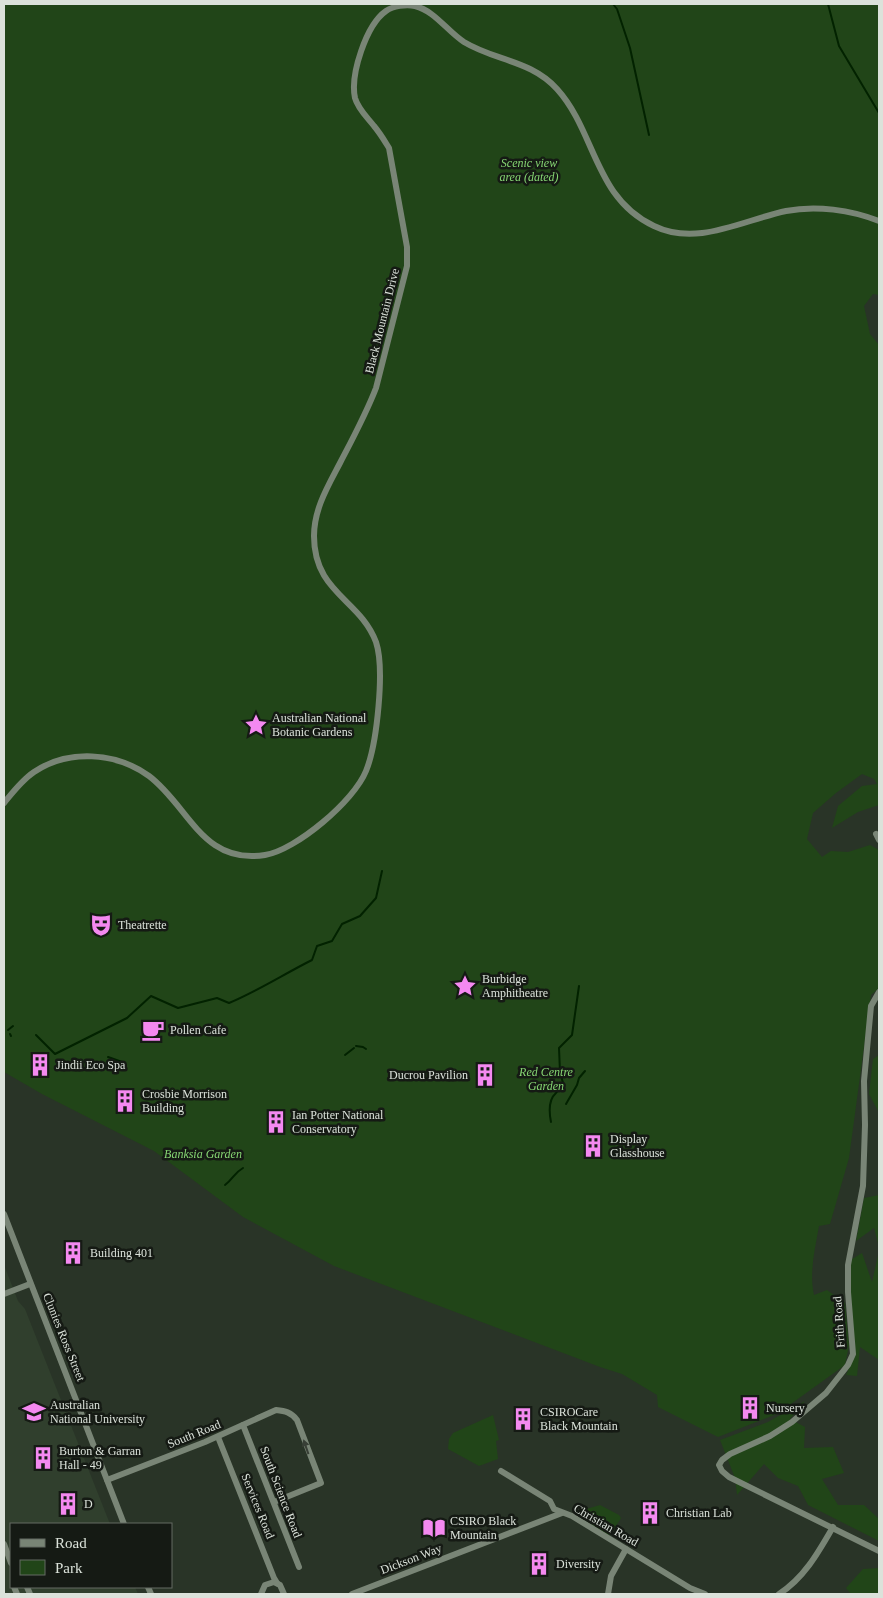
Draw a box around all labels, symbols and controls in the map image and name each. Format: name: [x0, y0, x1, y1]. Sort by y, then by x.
park label: Scenic view area (dated): [499, 156, 559, 184]
street label: Black Mountain Drive: [362, 267, 402, 375]
place label: Australian National Botanic Gardens: [272, 711, 367, 739]
place icon: Australian National Botanic Gardens: [243, 712, 269, 738]
theatre icon: Theatrette: [88, 912, 114, 938]
place label: Theatrette: [118, 918, 167, 932]
place label: Burbidge Amphitheatre: [482, 972, 548, 1000]
place icon: Burbidge Amphitheatre: [452, 973, 478, 999]
cafe icon: Pollen Cafe: [140, 1017, 166, 1043]
place label: Pollen Cafe: [170, 1023, 226, 1037]
building icon: Jindii Eco Spa: [27, 1052, 53, 1078]
place label: Jindii Eco Spa: [56, 1058, 126, 1072]
building icon: Ducrou Pavilion: [472, 1062, 498, 1088]
park label: Red Centre Garden: [518, 1065, 574, 1093]
place label: Ducrou Pavilion: [389, 1068, 468, 1082]
place label: Crosbie Morrison Building: [142, 1087, 227, 1115]
building icon: Crosbie Morrison Building: [112, 1088, 138, 1114]
place label: Ian Potter National Conservatory: [292, 1108, 384, 1136]
building icon: Ian Potter National Conservatory: [263, 1109, 289, 1135]
place label: Display Glasshouse: [610, 1132, 665, 1160]
building icon: Display Glasshouse: [580, 1133, 606, 1159]
park label: Banksia Garden: [164, 1147, 242, 1161]
building icon: Building 401: [60, 1240, 86, 1266]
place label: Building 401: [90, 1246, 153, 1260]
street label: Clunies Ross Street: [40, 1291, 88, 1384]
street label: Frith Road: [830, 1296, 848, 1348]
building icon: Nursery: [737, 1395, 763, 1421]
place label: Australian National University: [50, 1398, 145, 1426]
school or university icon: Australian National University: [21, 1399, 47, 1425]
place label: Nursery: [766, 1401, 805, 1415]
place label: CSIROCare Black Mountain: [540, 1405, 618, 1433]
building icon: CSIROCare Black Mountain: [510, 1406, 536, 1432]
street label: South Road: [165, 1417, 223, 1451]
one-way arrow: [302, 1439, 310, 1454]
place label: Burton & Garran Hall - 49: [59, 1444, 141, 1472]
street label: South Science Road: [257, 1444, 305, 1540]
building icon: Burton & Garran Hall - 49: [30, 1445, 56, 1471]
street label: Services Road: [239, 1471, 277, 1541]
building icon: D: [55, 1491, 81, 1517]
place label: D: [84, 1497, 93, 1511]
building icon: Christian Lab: [637, 1500, 663, 1526]
street label: Christian Road: [571, 1501, 641, 1549]
place label: Christian Lab: [666, 1506, 732, 1520]
place label: CSIRO Black Mountain: [450, 1514, 516, 1542]
library icon: CSIRO Black Mountain: [421, 1515, 447, 1541]
legend: [10, 1523, 172, 1588]
text: Road: [55, 1535, 87, 1551]
street label: Dickson Way: [378, 1541, 444, 1577]
building icon: Diversity: [526, 1551, 552, 1577]
place label: Diversity: [556, 1557, 601, 1571]
text: Park: [55, 1560, 83, 1576]

